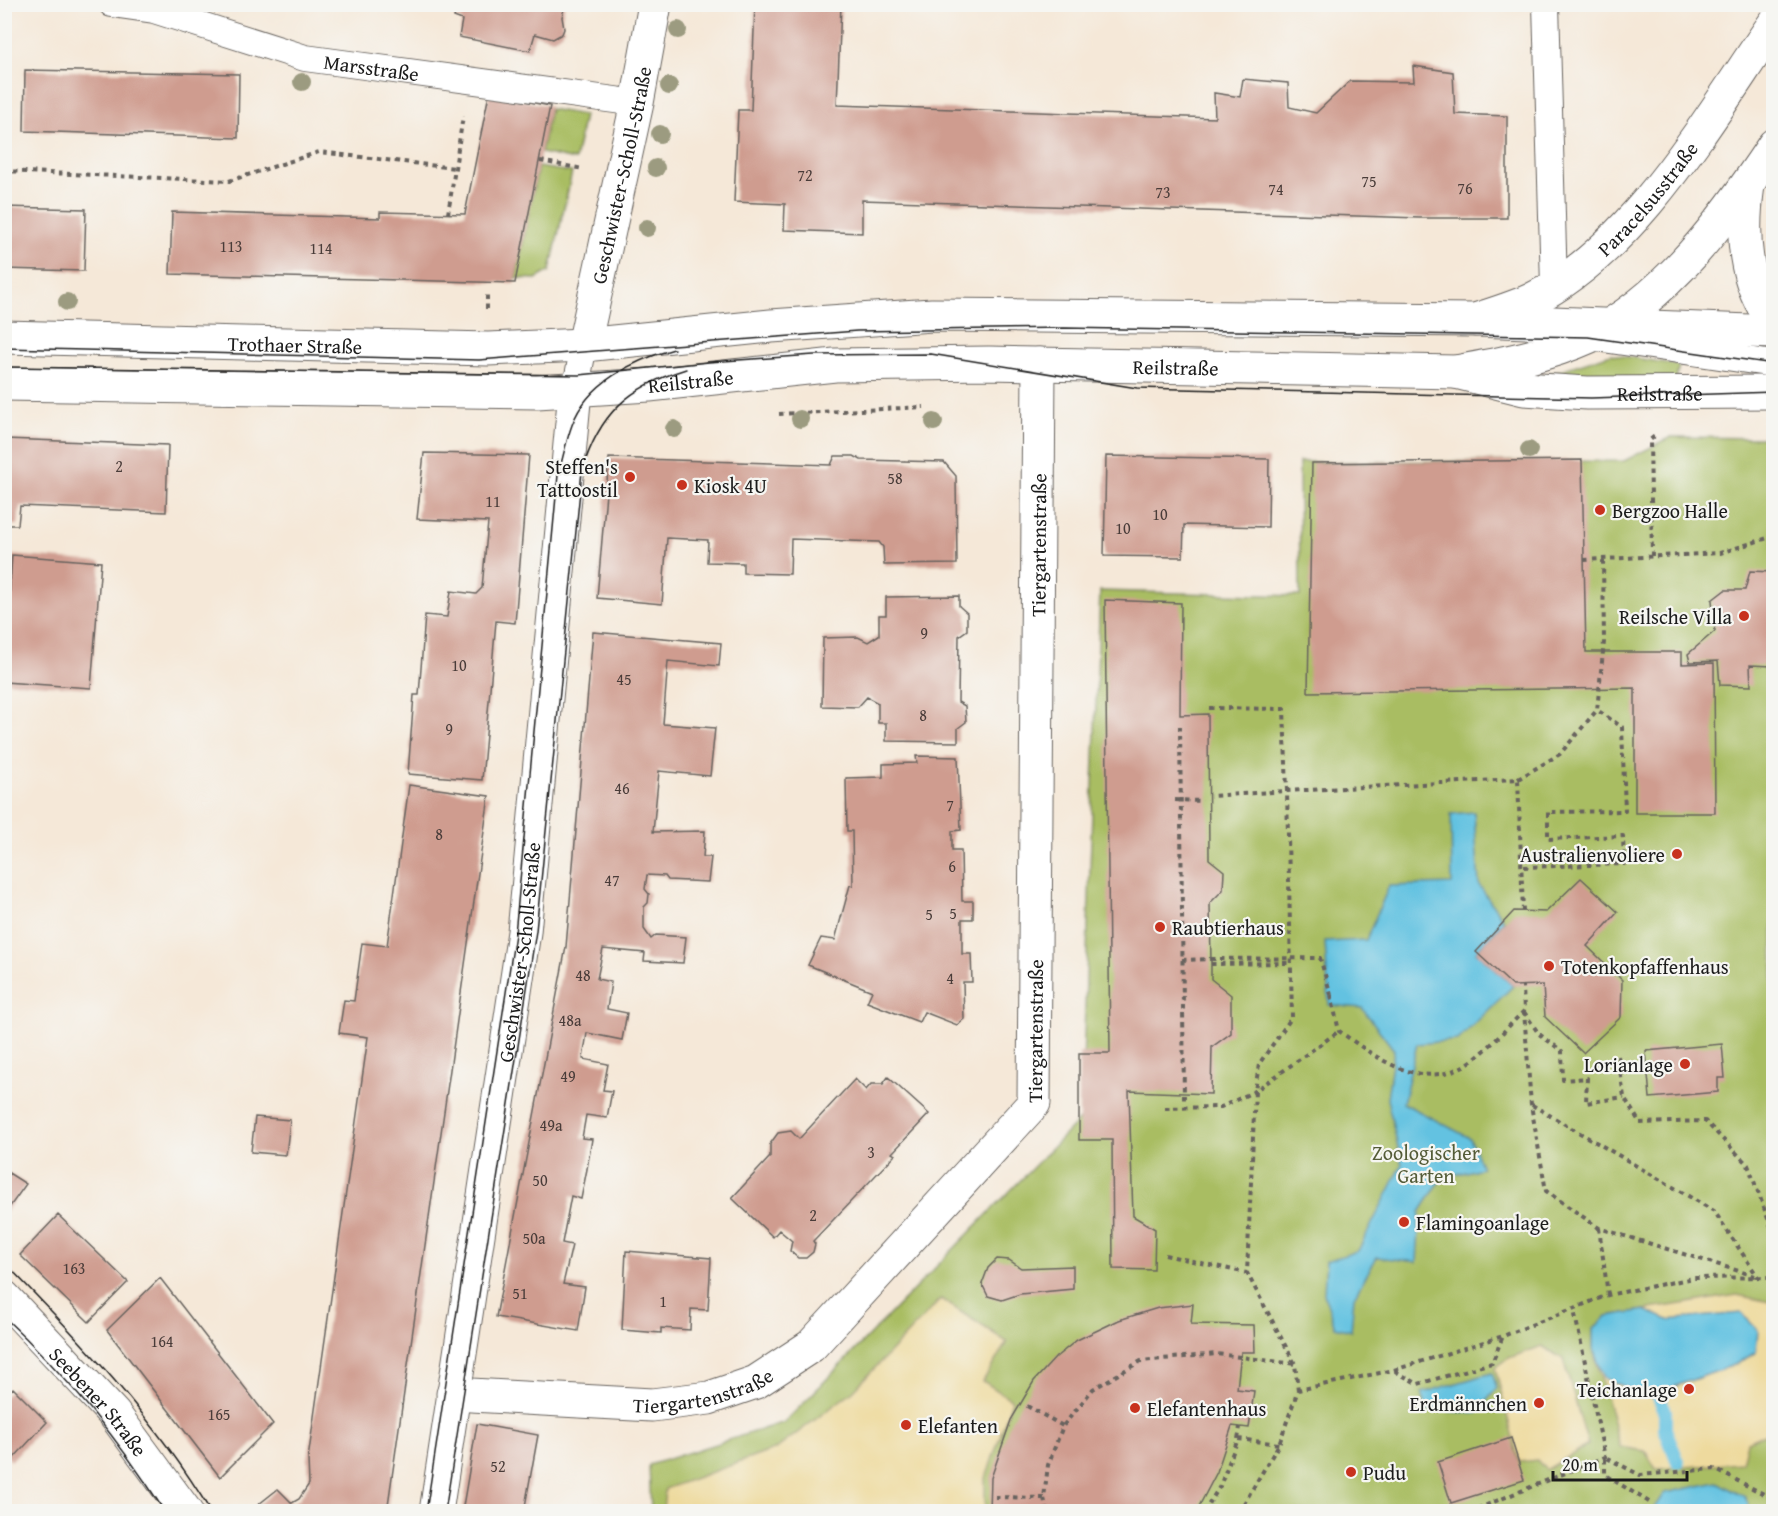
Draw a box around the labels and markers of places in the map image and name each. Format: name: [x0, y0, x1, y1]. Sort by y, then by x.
place label: Steffen's Tattoostil: [537, 452, 618, 504]
marker: Steffen's Tattoostil: [623, 470, 637, 484]
place label: Kiosk 4U: [694, 471, 767, 500]
marker: Kiosk 4U: [675, 478, 689, 492]
place label: Bergzoo Halle: [1612, 496, 1728, 525]
marker: Bergzoo Halle: [1593, 503, 1607, 517]
place label: Reilsche Villa: [1619, 602, 1733, 631]
marker: Reilsche Villa: [1737, 609, 1751, 623]
place label: Australienvoliere: [1520, 840, 1665, 869]
marker: Australienvoliere: [1670, 847, 1684, 861]
place label: Raubtierhaus: [1172, 913, 1284, 942]
marker: Raubtierhaus: [1153, 920, 1167, 934]
place label: Totenkopfaffenhaus: [1561, 952, 1729, 981]
marker: Totenkopfaffenhaus: [1542, 959, 1556, 973]
place label: Lorianlage: [1584, 1050, 1673, 1079]
marker: Lorianlage: [1678, 1057, 1692, 1071]
place label: Flamingoanlage: [1416, 1208, 1549, 1237]
marker: Flamingoanlage: [1397, 1215, 1411, 1229]
place label: Teichanlage: [1577, 1375, 1677, 1404]
marker: Teichanlage: [1682, 1382, 1696, 1396]
place label: Erdmännchen: [1410, 1389, 1527, 1418]
place label: Elefantenhaus: [1147, 1394, 1266, 1423]
marker: Erdmännchen: [1532, 1396, 1546, 1410]
marker: Elefantenhaus: [1128, 1401, 1142, 1415]
place label: Elefanten: [918, 1411, 998, 1440]
marker: Elefanten: [899, 1418, 913, 1432]
place label: Pudu: [1363, 1458, 1406, 1487]
marker: Pudu: [1344, 1465, 1358, 1479]

